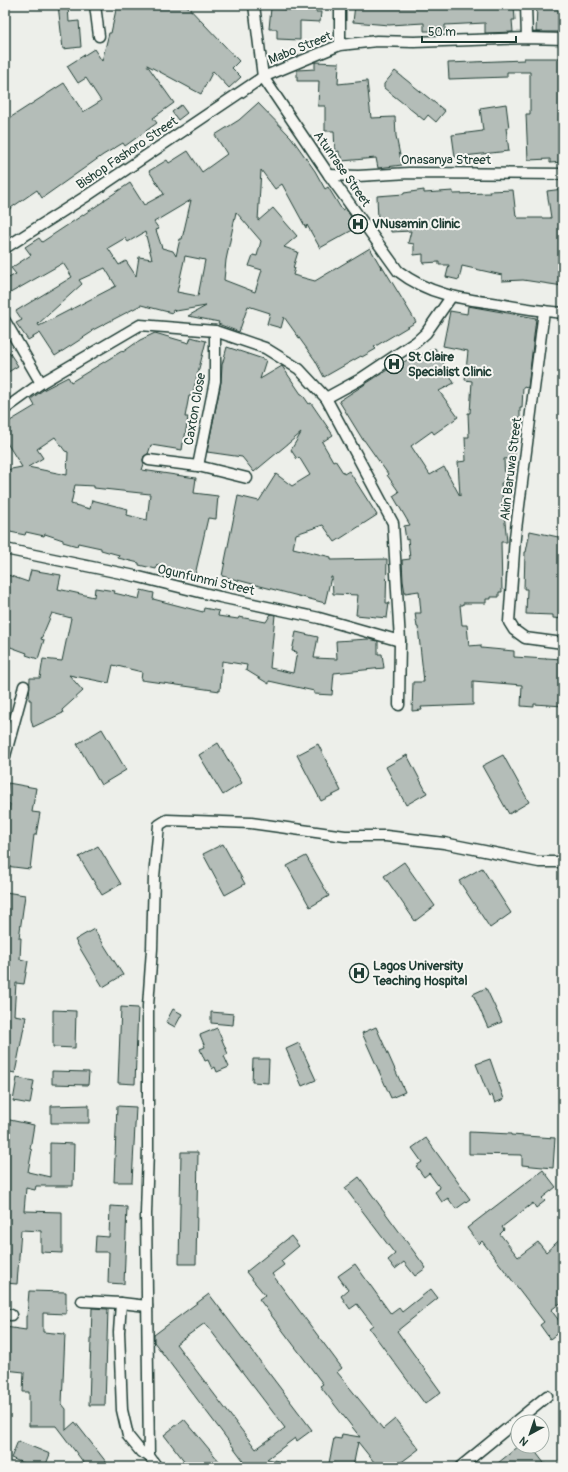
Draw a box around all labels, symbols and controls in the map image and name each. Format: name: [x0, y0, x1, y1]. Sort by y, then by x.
scale bar: [422, 18, 516, 44]
text: 50 m: [428, 25, 456, 40]
street label: Mabo Street: [266, 28, 335, 68]
street label: Bishop Fashoro Street: [73, 113, 181, 193]
street label: Atunrase Street: [310, 128, 374, 210]
street label: Onasanya Street: [401, 152, 492, 168]
hospital icon: VNusamin Clinic: [347, 213, 369, 235]
place label: VNusamin Clinic: [372, 216, 461, 232]
place label: St Claire Specialist Clinic: [408, 349, 492, 380]
hospital icon: St Claire Specialist Clinic: [383, 353, 405, 375]
street label: Caxton Close: [181, 371, 209, 446]
street label: Akin Baruwa Street: [497, 416, 525, 521]
street label: Ogunfunmi Street: [156, 561, 257, 599]
place label: Lagos University Teaching Hospital: [372, 958, 467, 989]
hospital icon: Lagos University Teaching Hospital: [348, 962, 370, 984]
north arrow: [510, 1414, 550, 1454]
text: N: [516, 1434, 531, 1449]

